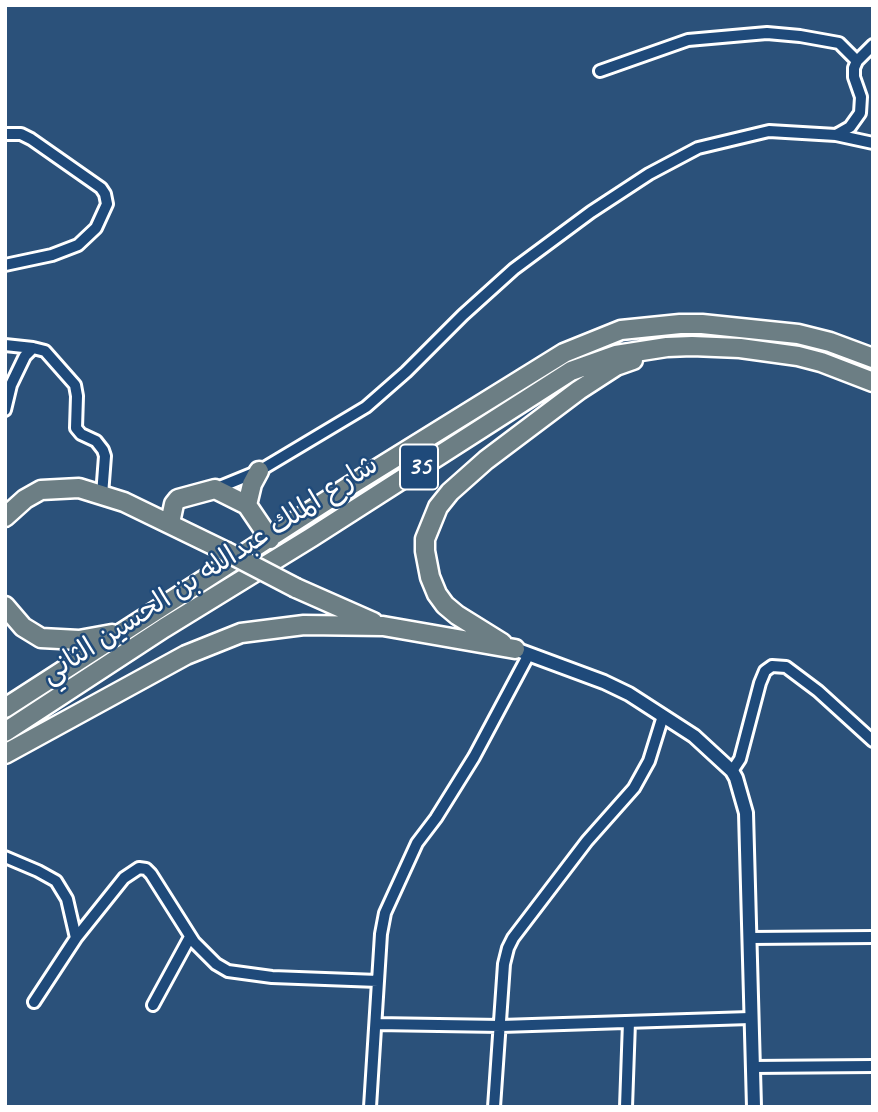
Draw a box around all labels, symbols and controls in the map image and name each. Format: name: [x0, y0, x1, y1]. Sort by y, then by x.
road number: 35: [400, 444, 438, 489]
street label: شارع الملك عبدالله بن الحسين الثاني: [35, 448, 385, 692]

